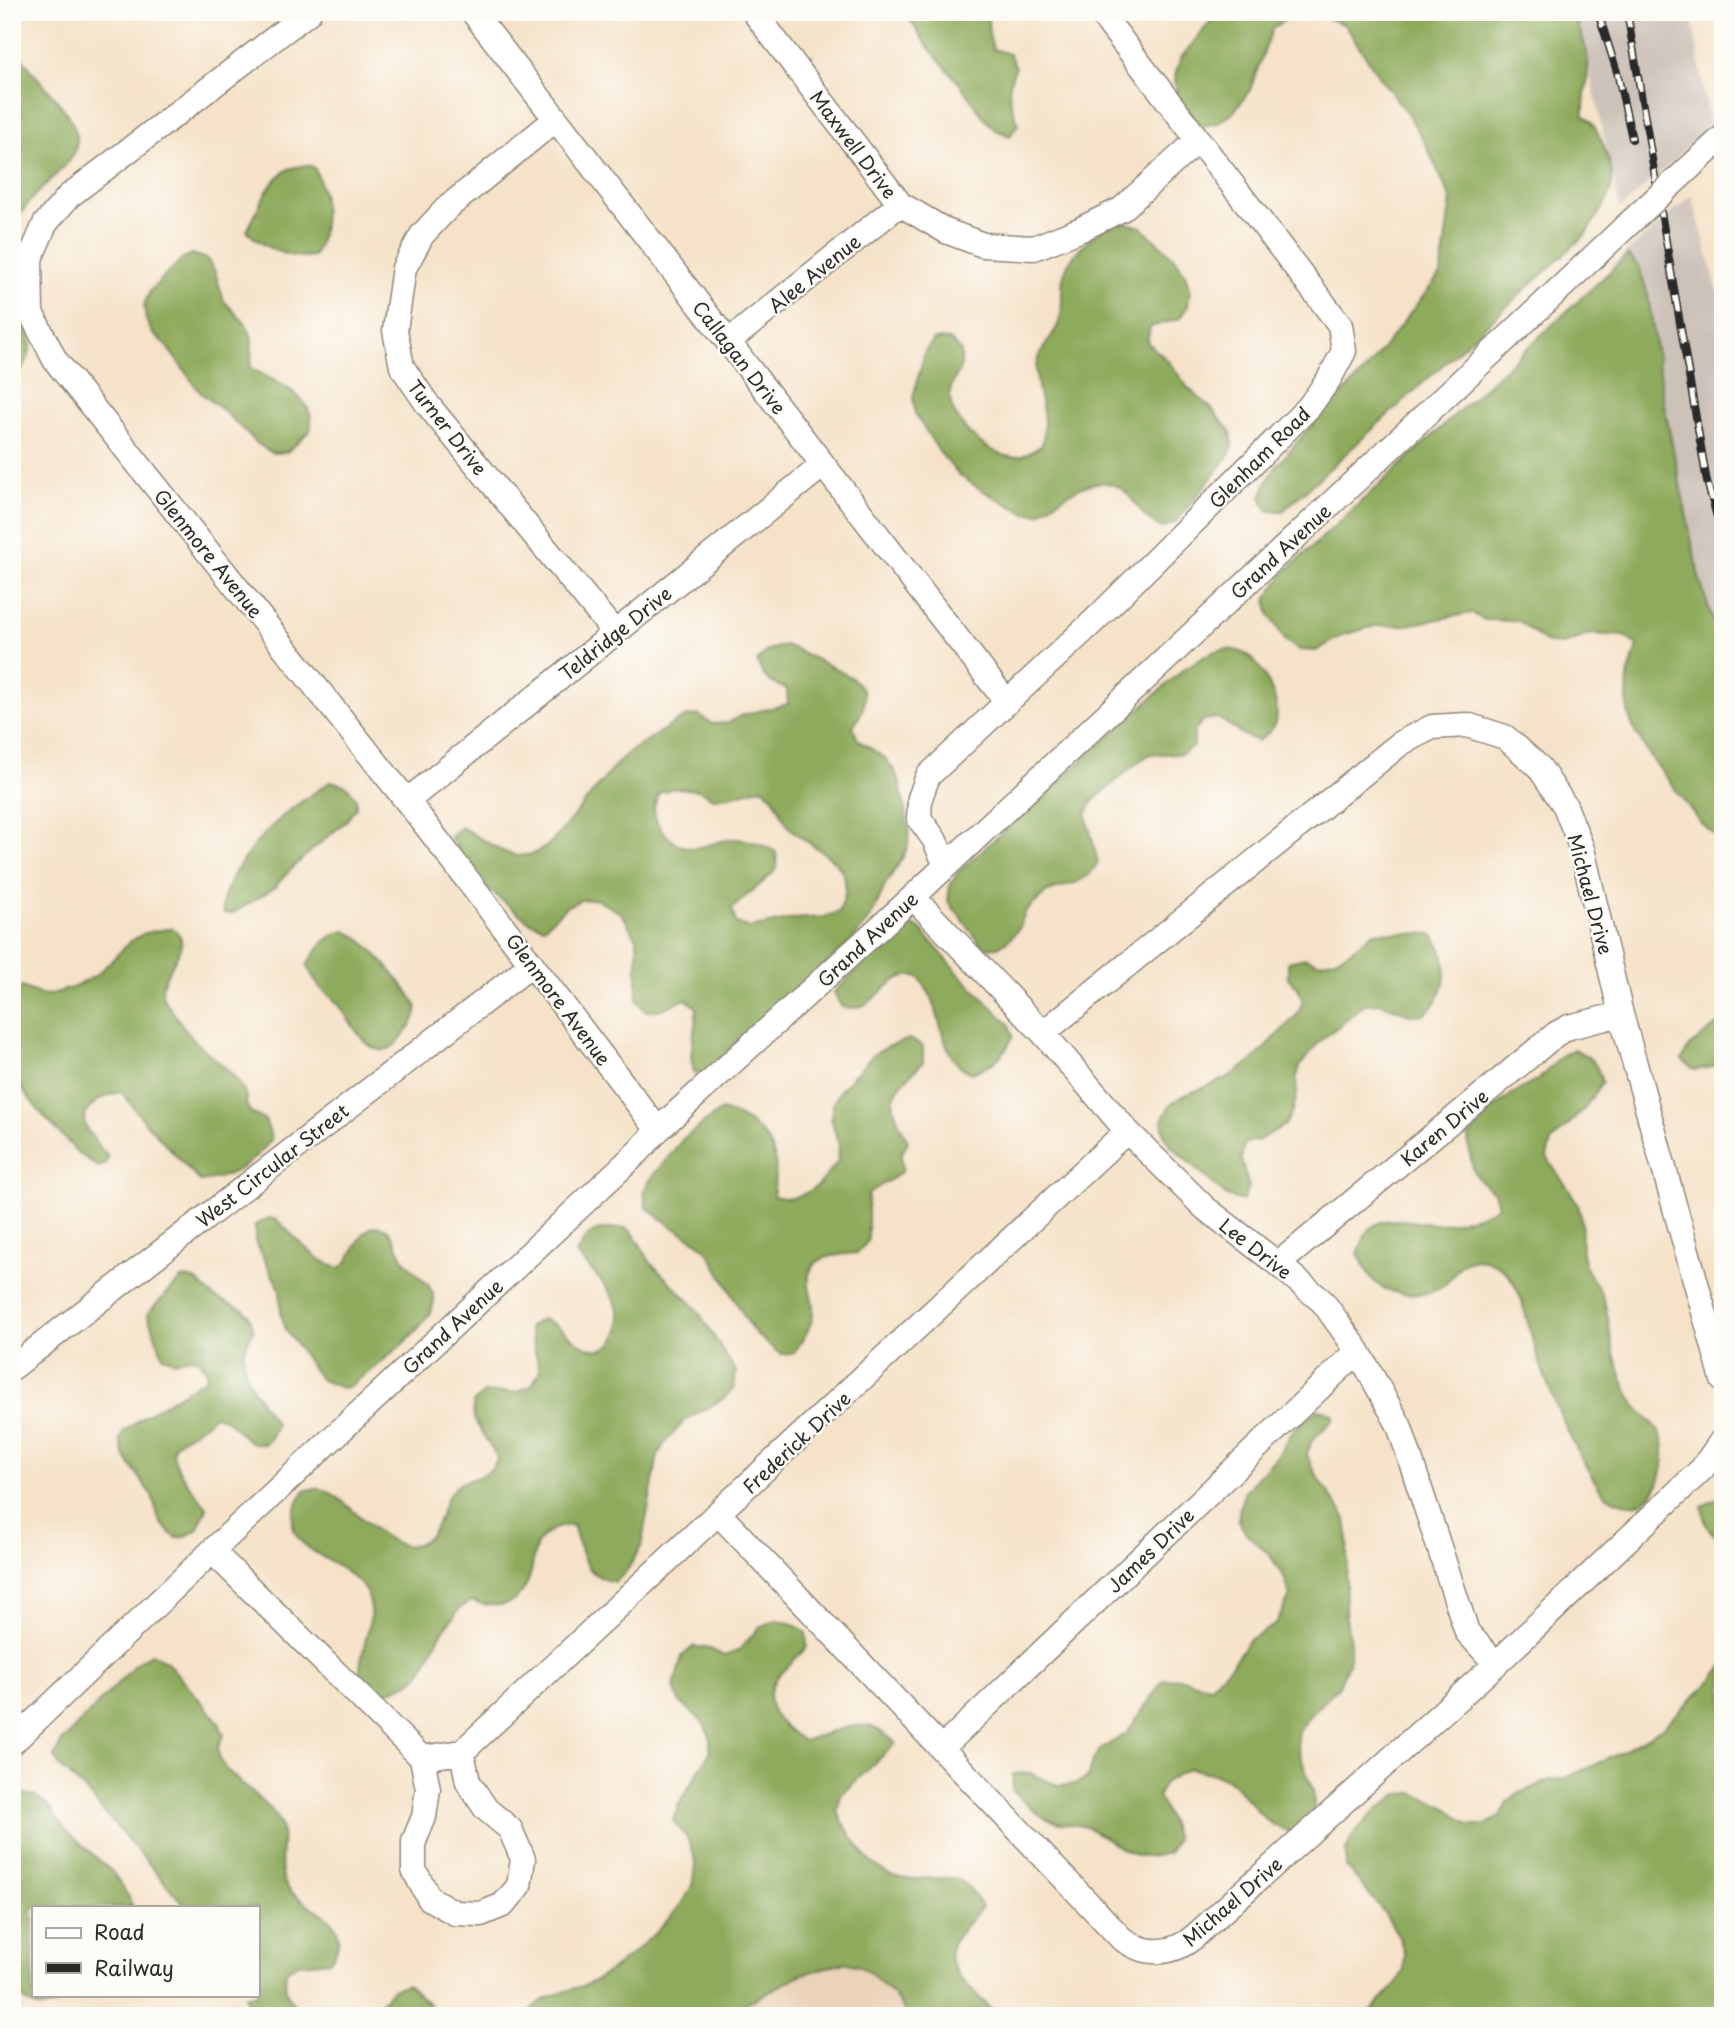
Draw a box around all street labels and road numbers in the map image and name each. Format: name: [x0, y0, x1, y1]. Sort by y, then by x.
street label: Maxwell Drive: [804, 84, 904, 204]
street label: Alee Avenue: [762, 227, 866, 319]
street label: Callagan Drive: [687, 294, 793, 420]
street label: Turner Drive: [402, 373, 494, 481]
street label: Glenham Road: [1202, 400, 1316, 514]
street label: Glenmore Avenue: [148, 482, 270, 624]
street label: Grand Avenue: [1223, 497, 1337, 605]
street label: Teldridge Drive: [553, 579, 677, 687]
street label: Michael Drive: [1561, 831, 1621, 957]
street label: Grand Avenue: [810, 885, 924, 993]
street label: Glenmore Avenue: [500, 927, 618, 1071]
street label: Karen Drive: [1394, 1082, 1494, 1172]
street label: West Circular Street: [190, 1096, 354, 1234]
street label: Lee Drive: [1214, 1211, 1298, 1285]
street label: Grand Avenue: [395, 1272, 509, 1380]
street label: Frederick Drive: [736, 1384, 856, 1500]
street label: James Drive: [1100, 1501, 1200, 1599]
street label: Michael Drive: [1176, 1850, 1288, 1952]

